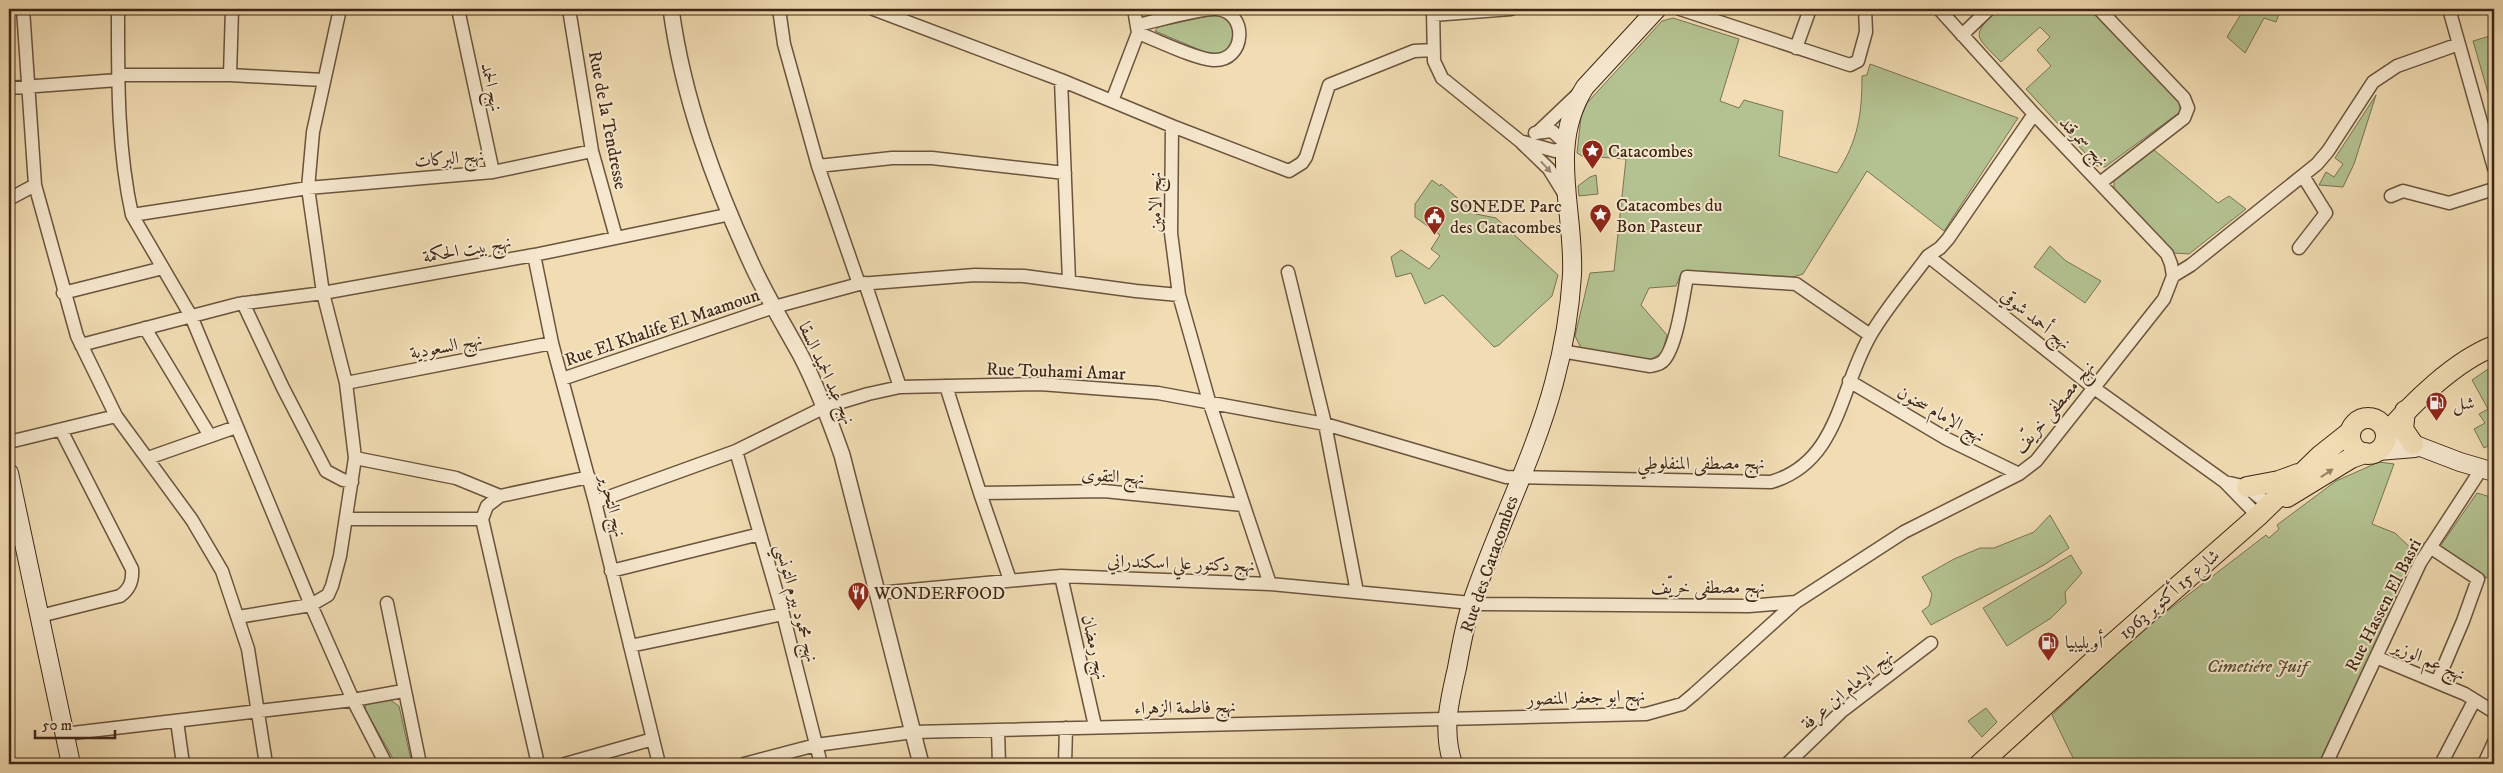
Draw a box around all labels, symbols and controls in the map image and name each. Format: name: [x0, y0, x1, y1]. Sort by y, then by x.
street label: Rue de la Tendresse: [583, 49, 631, 191]
street label: نهج الحمد: [471, 61, 507, 114]
street label: نهج سمرقند: [2051, 112, 2113, 174]
place icon: Catacombes: [1580, 139, 1604, 170]
place label: Catacombes: [1608, 141, 1693, 163]
street label: نهج البركات: [413, 145, 485, 177]
one-way arrow: [1540, 160, 1552, 172]
street label: نهج الامين: [1145, 171, 1171, 233]
place label: Catacombes du Bon Pasteur: [1616, 195, 1723, 238]
place label: SONEDE Parc des Catacombes: [1450, 196, 1562, 239]
place icon: Catacombes du Bon Pasteur: [1588, 203, 1612, 234]
public building icon: SONEDE Parc des Catacombes: [1422, 204, 1446, 235]
street label: نهج بيت الحكمة: [421, 231, 514, 273]
street label: نهج أحمد شوقي: [1993, 283, 2077, 358]
street label: Rue El Khalife El Maamoun: [562, 284, 763, 372]
street label: نهج عبد الحميد السقا: [789, 319, 859, 430]
street label: نهج السعودية: [408, 329, 485, 369]
street label: نهج مصطفى خريّف: [2008, 355, 2103, 461]
street label: Rue Touhami Amar: [986, 359, 1126, 385]
street label: نهج الإمام سحنون: [1891, 382, 1988, 452]
fuel station icon: شل: [2425, 391, 2449, 422]
place label: شل: [2453, 393, 2475, 416]
street label: نهج مصطفى المنفلوطي: [1637, 453, 1765, 480]
street label: نهج التقوى: [1080, 464, 1145, 494]
one-way arrow: [2320, 468, 2334, 478]
street label: نهج التحرير: [589, 471, 630, 541]
street label: Rue des Catacombes: [1456, 493, 1524, 636]
street label: Rue Hassen El Basri: [2341, 535, 2427, 675]
street label: نهج محمود بيرم التونسي: [765, 542, 822, 666]
street label: شارع 15 أكتوبر 1963: [2113, 543, 2227, 647]
street label: نهج دكتور علي اسكندراني: [1107, 550, 1255, 583]
street label: نهج مصطفى خريّف: [1651, 575, 1765, 603]
restaurant icon: WONDERFOOD: [846, 581, 870, 612]
place label: WONDERFOOD: [873, 583, 1005, 605]
street label: نهج رمضان: [1072, 612, 1112, 683]
place label: أويليبيا: [2065, 629, 2104, 654]
fuel station icon: أويليبيا: [2037, 630, 2061, 661]
street label: نهج عم الوزير: [2385, 635, 2468, 691]
street label: نهج الإمام ابن عرفة: [1797, 645, 1901, 738]
park label: Cimetiére Juif: [2207, 656, 2312, 678]
street label: نهج ابو جعفر المنصور: [1524, 685, 1646, 715]
street label: نهج فاطمة الزهراء: [1134, 696, 1236, 724]
scale bar: [35, 708, 115, 740]
text: 50 m: [42, 716, 72, 735]

